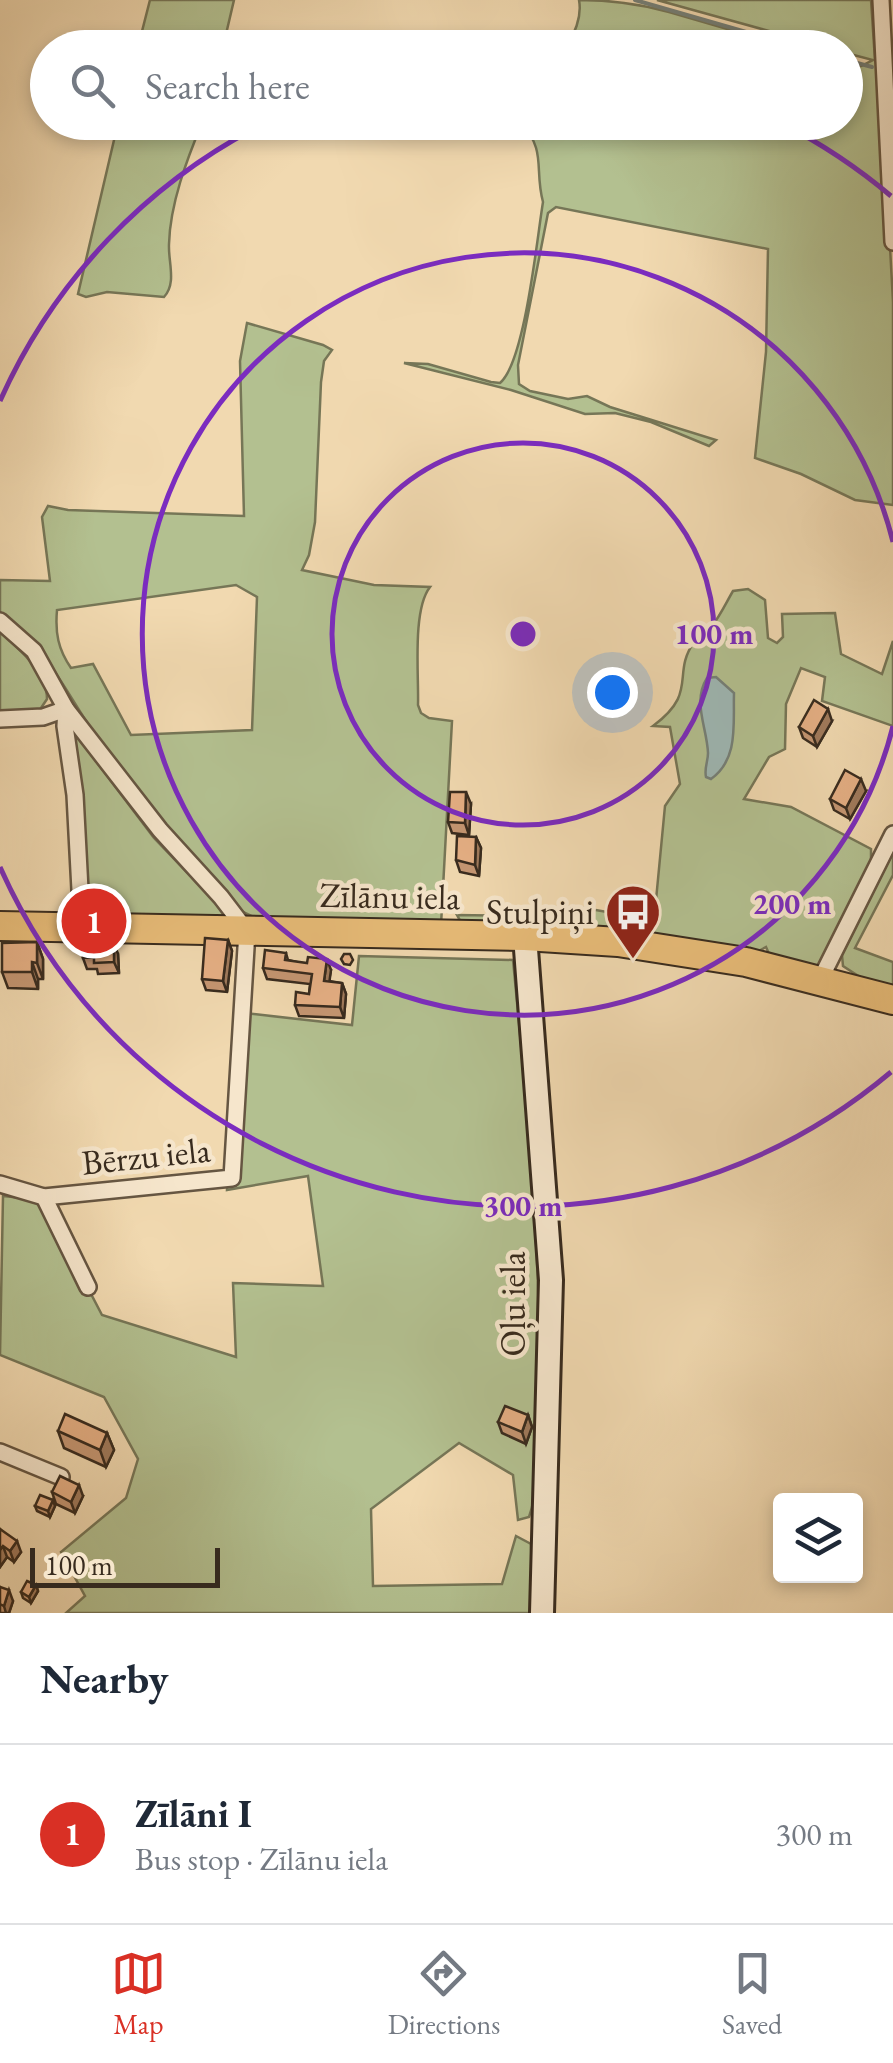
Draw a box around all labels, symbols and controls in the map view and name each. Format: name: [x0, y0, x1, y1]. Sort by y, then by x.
search box: [30, 30, 863, 140]
icon: search: [65, 58, 120, 113]
text: Search here: [145, 61, 310, 110]
text: 100 m: [675, 614, 753, 653]
centre of rings: [505, 616, 541, 652]
your location: [587, 667, 638, 718]
street label: Zīlānu iela: [319, 872, 461, 919]
bus stop icon: Stulpiņi: [603, 882, 663, 961]
pin: 1: [62, 884, 126, 958]
text: 200 m: [753, 884, 831, 923]
place label: Stulpiņi: [486, 889, 594, 934]
street label: Bērzu iela: [79, 1126, 213, 1185]
text: 300 m: [484, 1186, 562, 1225]
street label: Oļu iela: [490, 1251, 535, 1357]
map controls: [773, 1493, 863, 1583]
button: layers: [773, 1493, 863, 1583]
scale bar: [30, 1543, 220, 1588]
text: 100 m: [45, 1547, 113, 1583]
text: Nearby: [40, 1651, 169, 1706]
text: Zīlāni I: [135, 1789, 252, 1838]
text: 1: [64, 1813, 81, 1855]
text: 300 m: [776, 1813, 853, 1855]
text: Bus stop · Zīlānu iela: [135, 1838, 388, 1880]
tab: Map: [111, 1946, 166, 2042]
tab: Directions: [388, 1946, 500, 2042]
tab: Saved: [722, 1946, 782, 2042]

